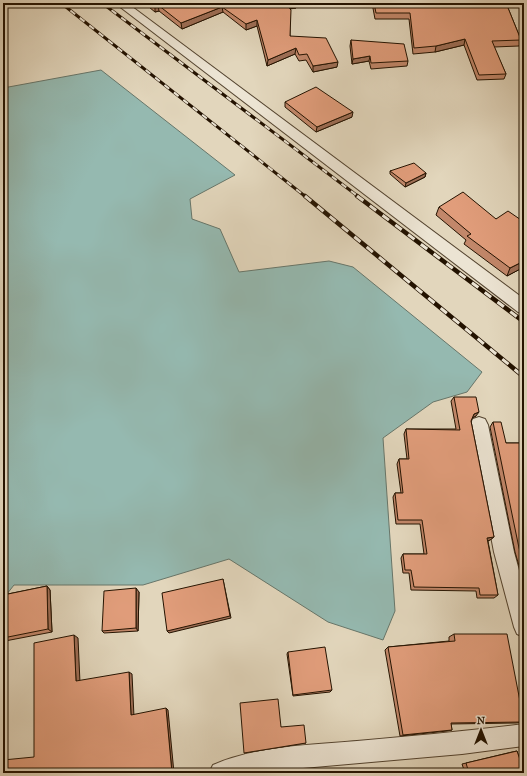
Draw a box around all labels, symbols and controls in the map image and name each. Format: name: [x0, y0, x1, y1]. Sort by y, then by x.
north arrow: [461, 710, 501, 750]
text: N: [477, 714, 486, 727]

